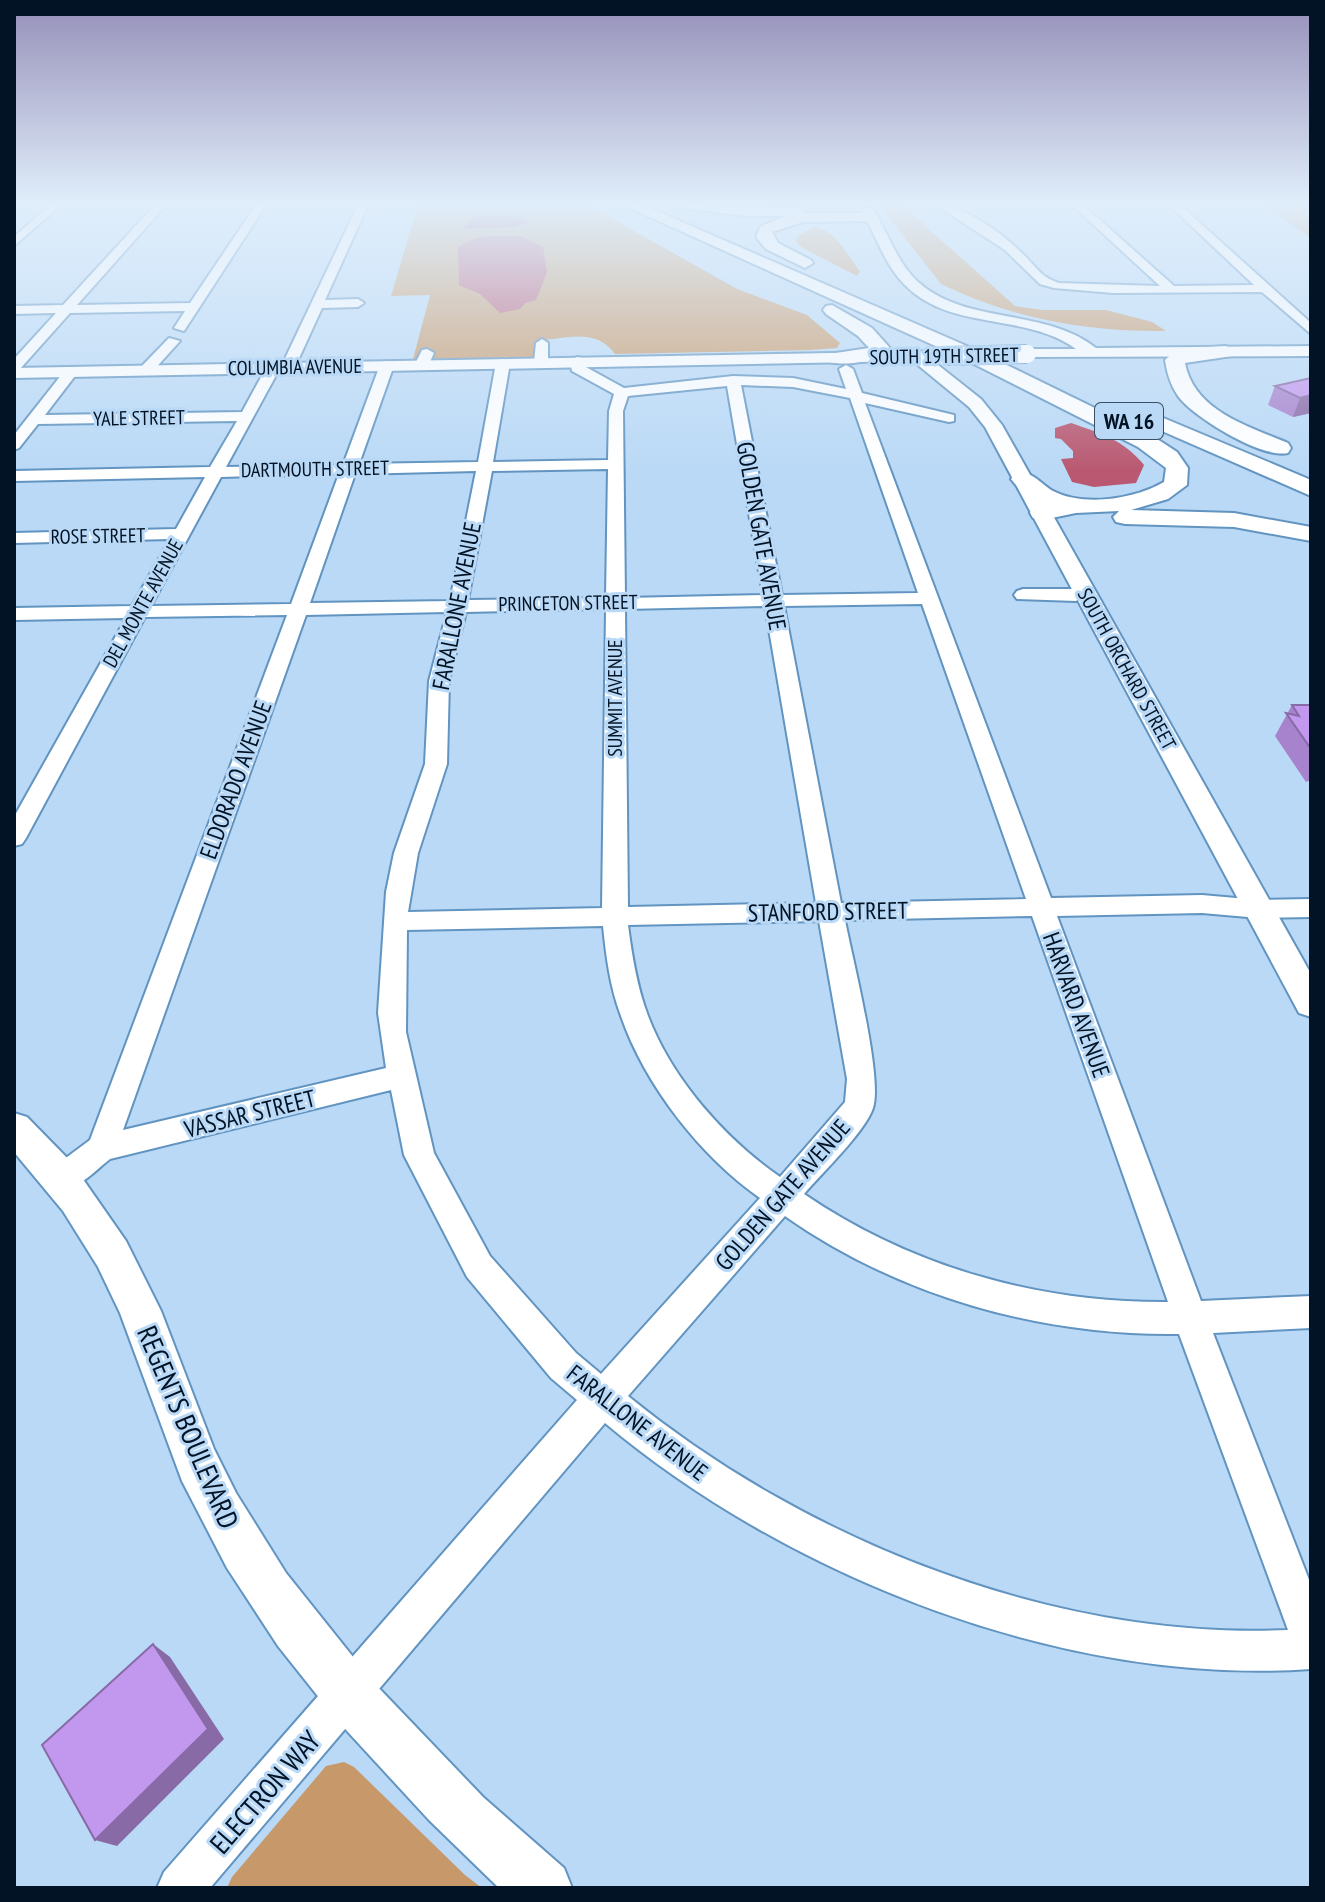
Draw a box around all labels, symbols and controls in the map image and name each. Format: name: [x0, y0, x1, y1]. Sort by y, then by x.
street label: SOUTH 19TH STREET: [869, 342, 1019, 370]
street label: COLUMBIA AVENUE: [228, 353, 362, 381]
road number: WA 16: [1095, 403, 1163, 439]
street label: YALE STREET: [93, 404, 185, 432]
street label: GOLDEN GATE AVENUE: [730, 439, 793, 632]
street label: DARTMOUTH STREET: [241, 455, 389, 483]
street label: FARALLONE AVENUE: [425, 519, 488, 693]
street label: ROSE STREET: [50, 522, 146, 550]
street label: DEL MONTE AVENUE: [97, 534, 189, 672]
street label: SOUTH ORCHARD STREET: [1072, 584, 1182, 754]
street label: PRINCETON STREET: [498, 589, 638, 617]
street label: SUMMIT AVENUE: [602, 639, 628, 757]
street label: ELDORADO AVENUE: [193, 696, 279, 863]
street label: STANFORD STREET: [748, 895, 909, 928]
street label: HARVARD AVENUE: [1036, 928, 1117, 1082]
street label: VASSAR STREET: [180, 1082, 319, 1145]
street label: GOLDEN GATE AVENUE: [708, 1113, 857, 1277]
street label: REGENTS BOULEVARD: [129, 1320, 248, 1534]
street label: FARALLONE AVENUE: [561, 1358, 714, 1487]
street label: ELECTRON WAY: [201, 1722, 328, 1861]

